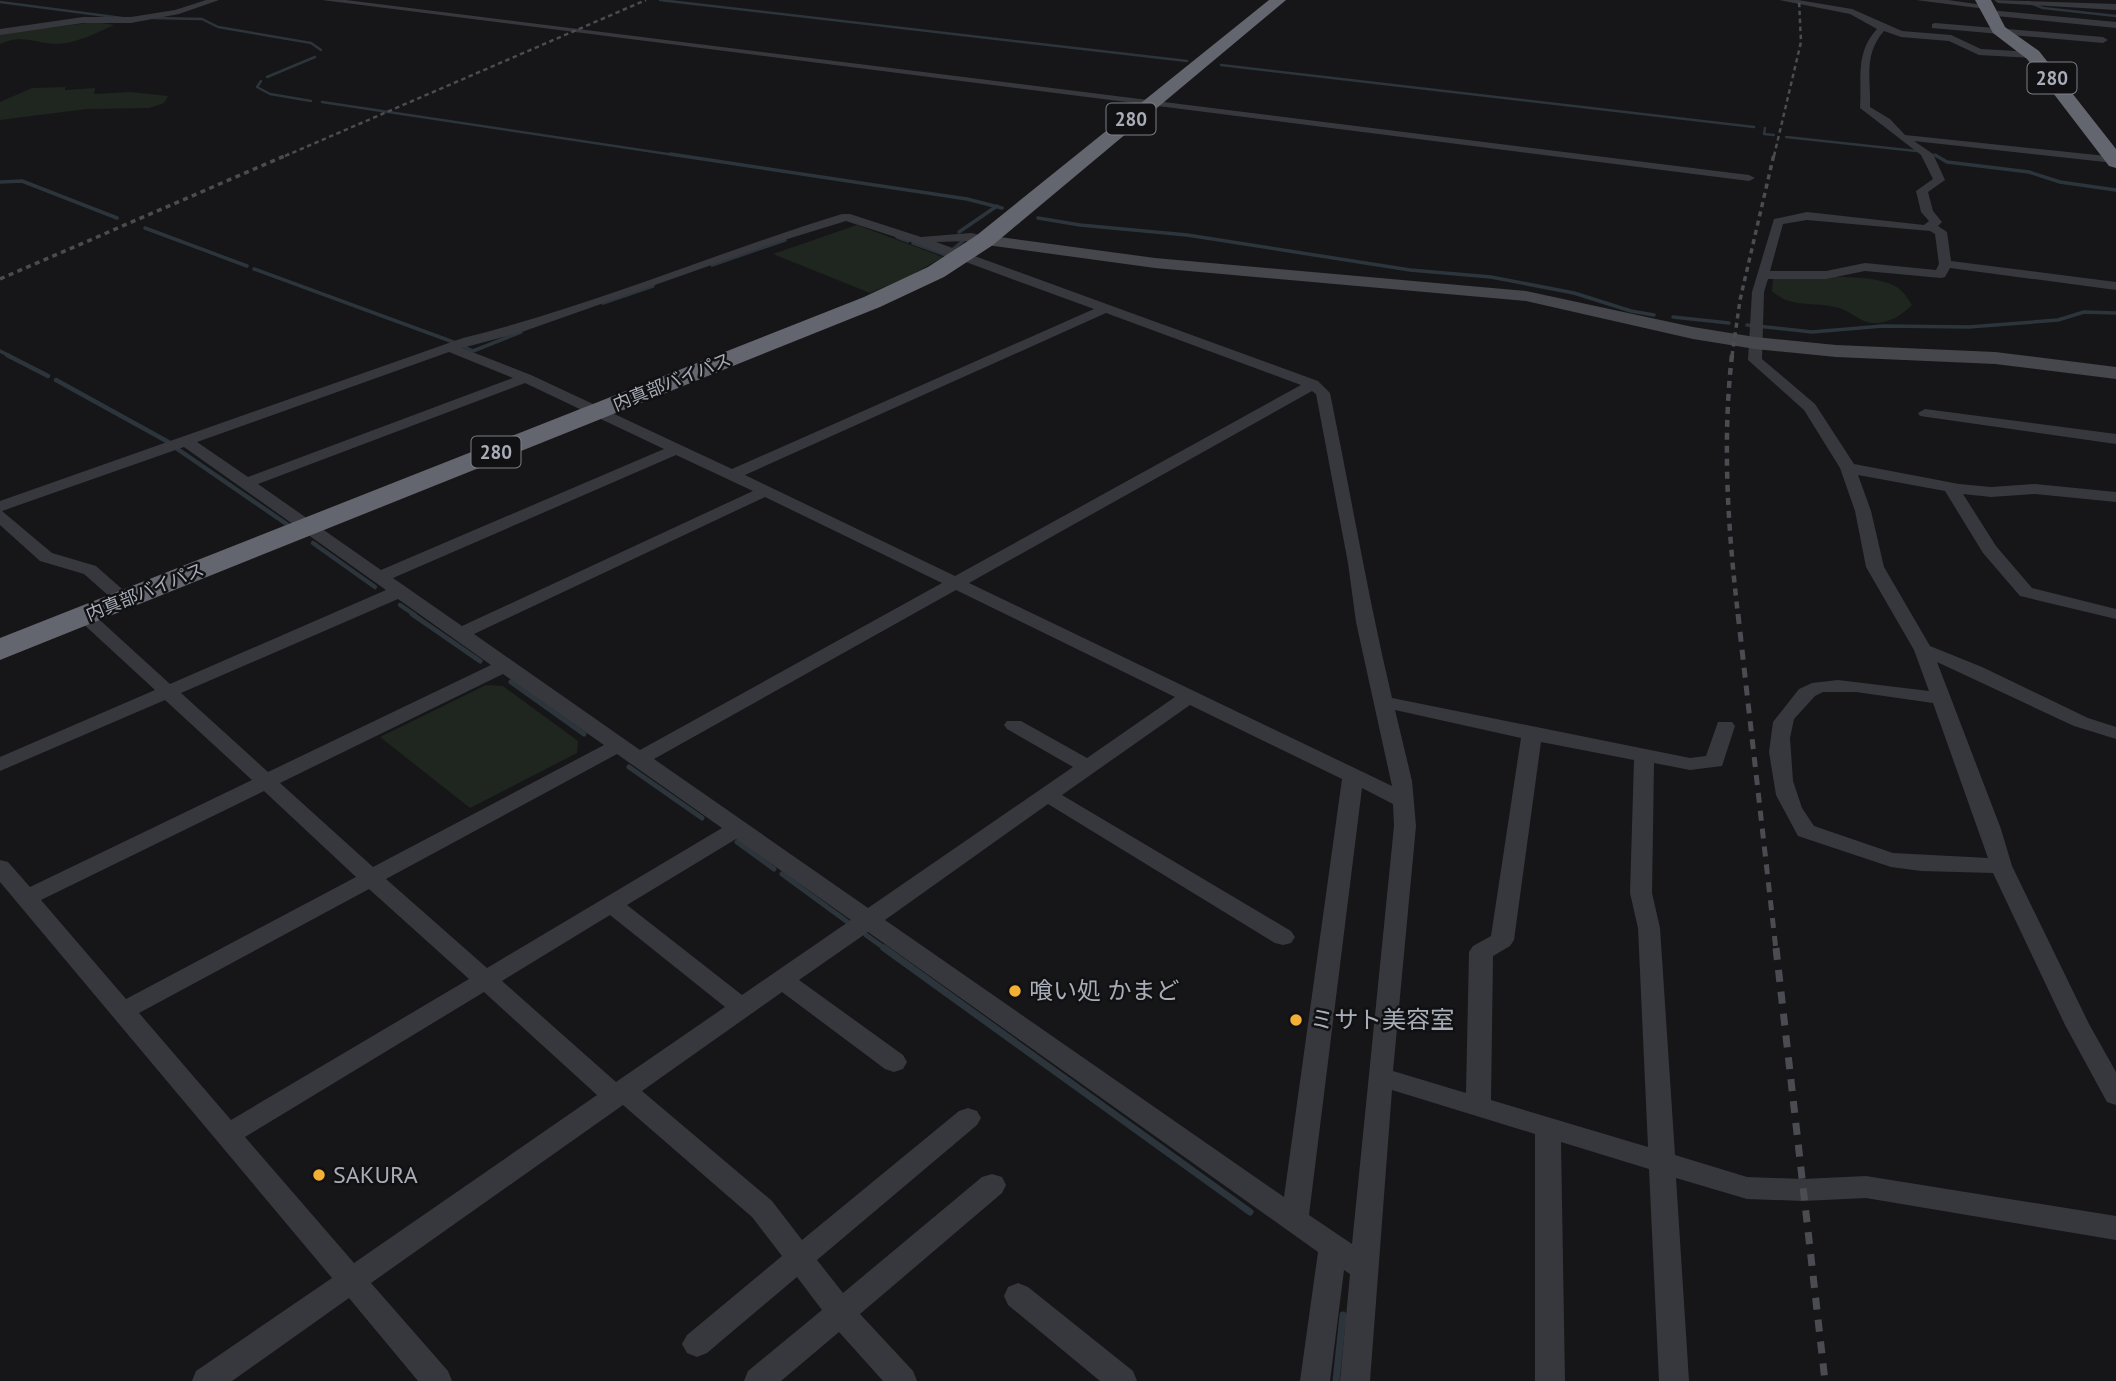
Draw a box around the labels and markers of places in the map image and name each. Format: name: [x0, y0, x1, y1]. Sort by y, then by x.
place label: 喰い処 かまど: [1029, 975, 1179, 1006]
marker: 喰い処 かまど: [1007, 983, 1023, 999]
place label: ミサト美容室: [1310, 1004, 1454, 1035]
marker: ミサト美容室: [1288, 1012, 1304, 1028]
place label: SAKURA: [333, 1159, 418, 1190]
marker: SAKURA: [311, 1167, 327, 1183]

